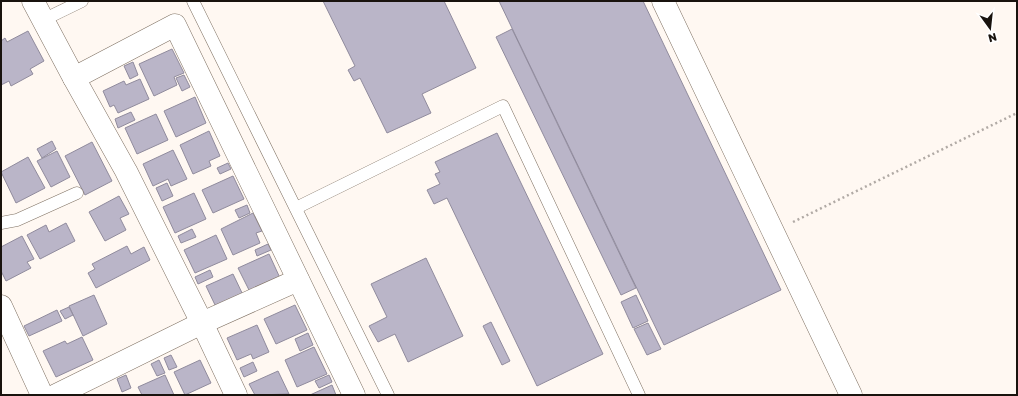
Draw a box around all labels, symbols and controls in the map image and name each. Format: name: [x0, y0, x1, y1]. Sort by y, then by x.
north arrow: [970, 8, 1010, 48]
text: N: [987, 31, 998, 46]

